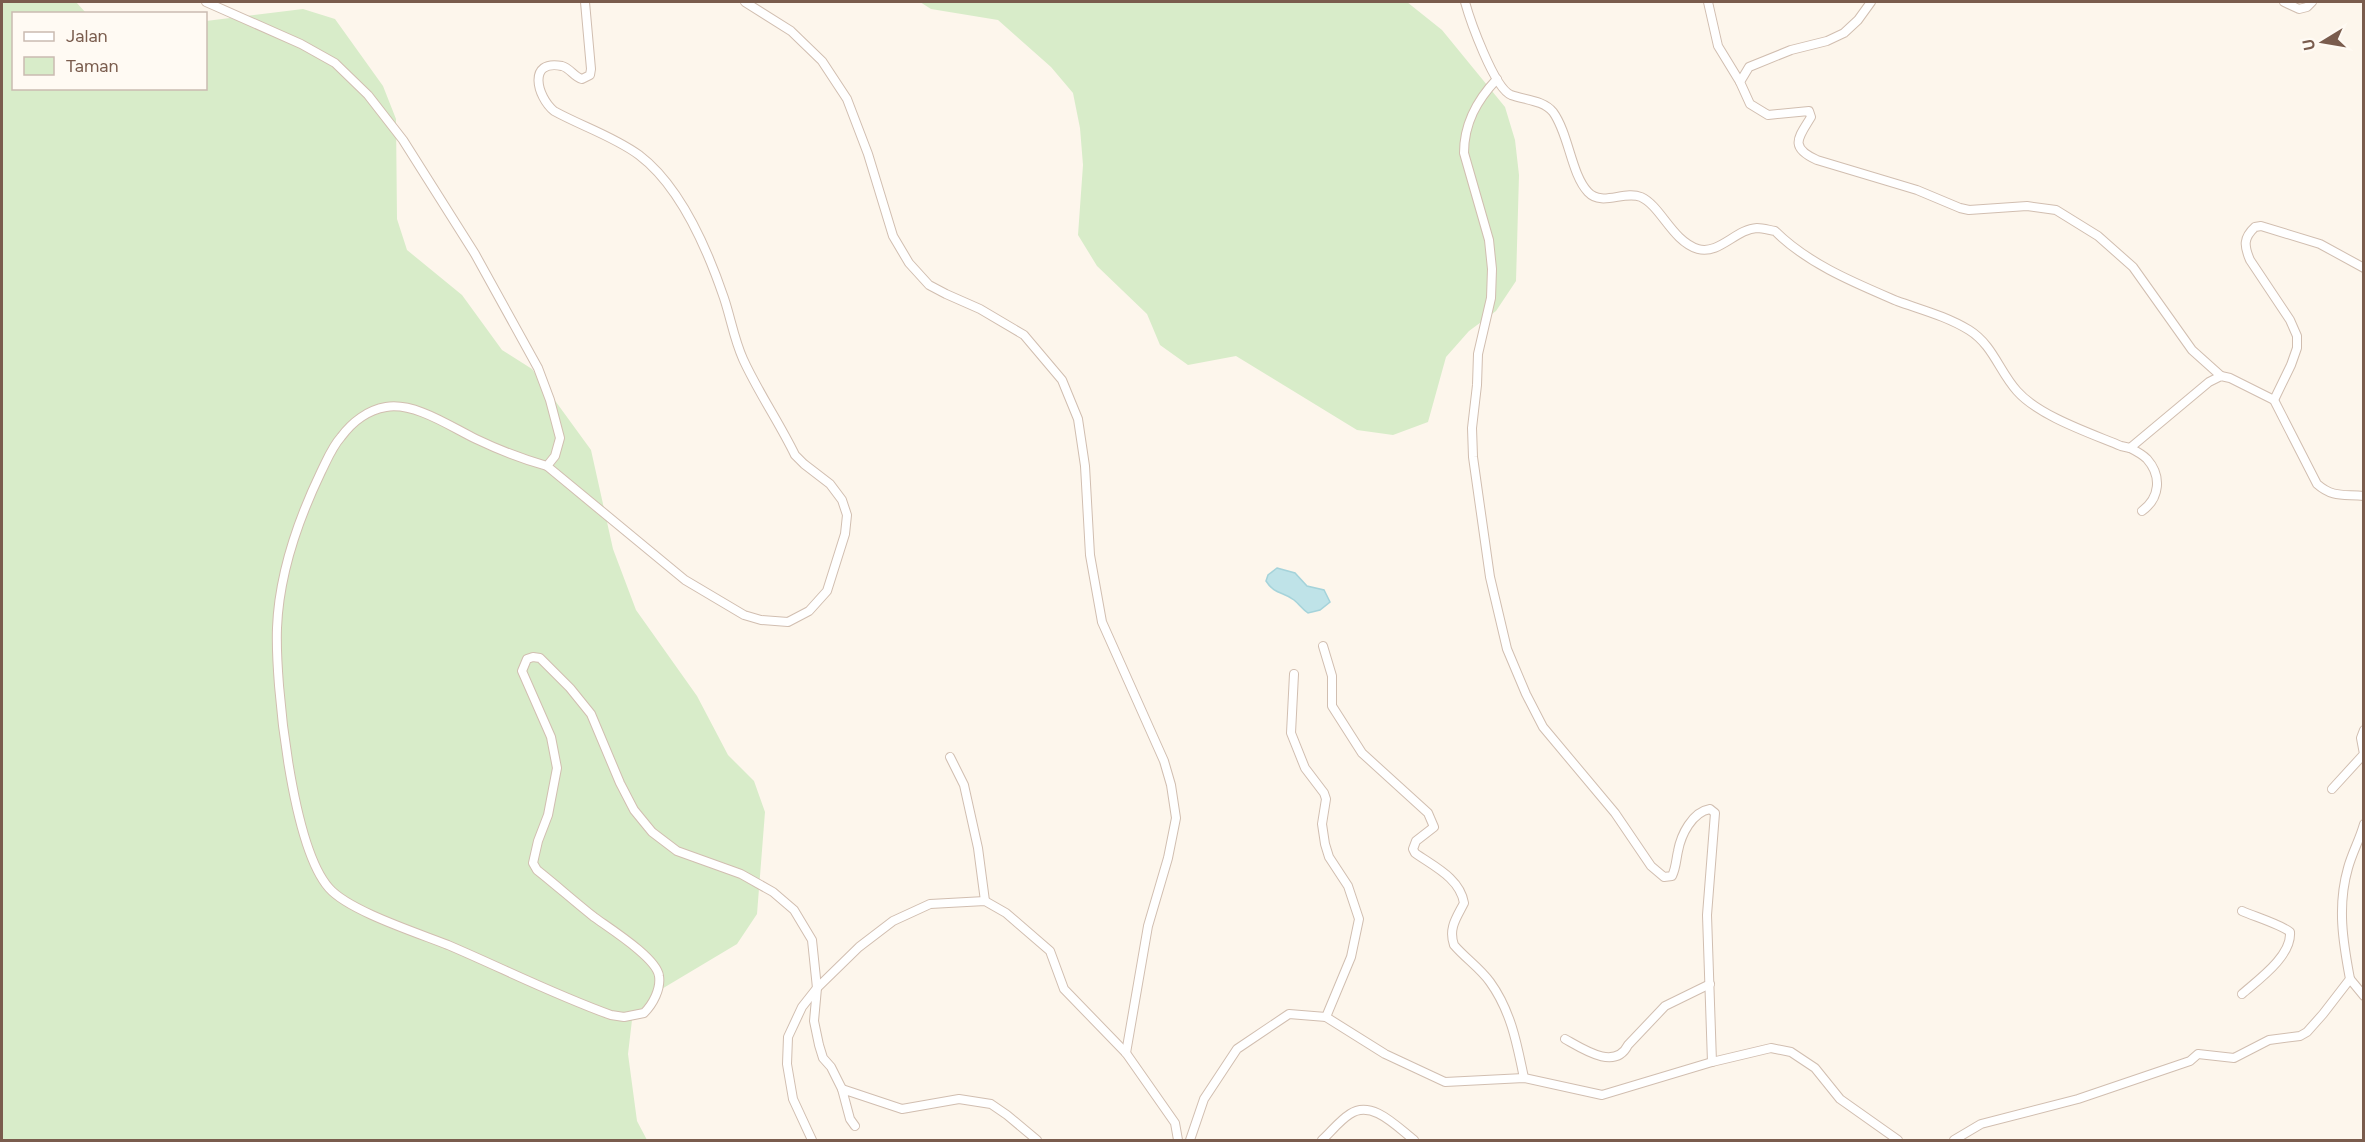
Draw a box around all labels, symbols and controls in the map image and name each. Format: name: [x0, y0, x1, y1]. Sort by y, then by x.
legend: [12, 12, 207, 90]
north arrow: [2293, 12, 2353, 72]
text: Jalan: [66, 25, 108, 47]
text: U: [2298, 37, 2319, 52]
text: Taman: [66, 55, 119, 77]

